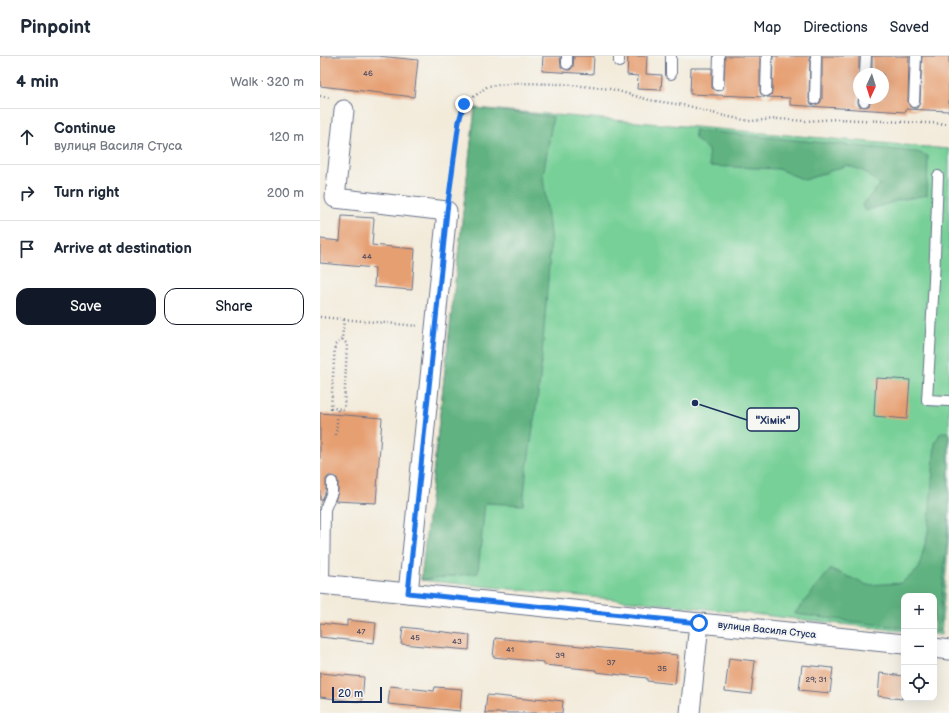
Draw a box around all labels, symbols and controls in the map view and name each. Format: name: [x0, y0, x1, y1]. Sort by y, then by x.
text: Pinpoint: [20, 16, 91, 39]
text: Map: [753, 19, 781, 36]
text: Directions: [803, 19, 868, 36]
text: Saved: [890, 19, 929, 36]
north arrow: [853, 68, 889, 104]
house number: 46: [363, 69, 373, 78]
text: 4 min: [16, 72, 59, 92]
text: Walk · 320 m: [230, 74, 304, 90]
route end: [455, 95, 473, 113]
text: Continue: [54, 119, 116, 138]
icon: ahead: [16, 126, 38, 148]
text: 120 m: [269, 129, 304, 145]
text: вулиця Василя Стуса: [54, 138, 182, 154]
icon: right: [16, 182, 38, 204]
text: Turn right: [54, 183, 119, 202]
text: 200 m: [267, 185, 304, 201]
icon: arrive: [16, 238, 38, 260]
text: Arrive at destination: [54, 239, 192, 258]
house number: 44: [362, 252, 372, 261]
button: Save: [16, 288, 156, 325]
button: Share: [164, 288, 304, 325]
callout: "Хімік": [747, 408, 799, 431]
text: "Хімік": [755, 414, 791, 427]
map controls: [901, 593, 937, 701]
button: +: [901, 593, 937, 629]
route start: [690, 614, 708, 632]
street label: вулиця Василя Стуса: [717, 619, 817, 641]
house number: 47: [357, 627, 365, 636]
button: −: [901, 629, 937, 665]
house number: 45: [410, 633, 420, 642]
house number: 43: [452, 637, 462, 646]
house number: 41: [506, 645, 514, 654]
house number: 39: [555, 651, 565, 660]
house number: 37: [607, 658, 615, 667]
house number: 35: [657, 664, 667, 673]
button: locate: [901, 665, 937, 701]
house number: 29; 31: [805, 675, 827, 684]
scale bar: [332, 685, 382, 704]
text: 20 m: [338, 687, 363, 700]

